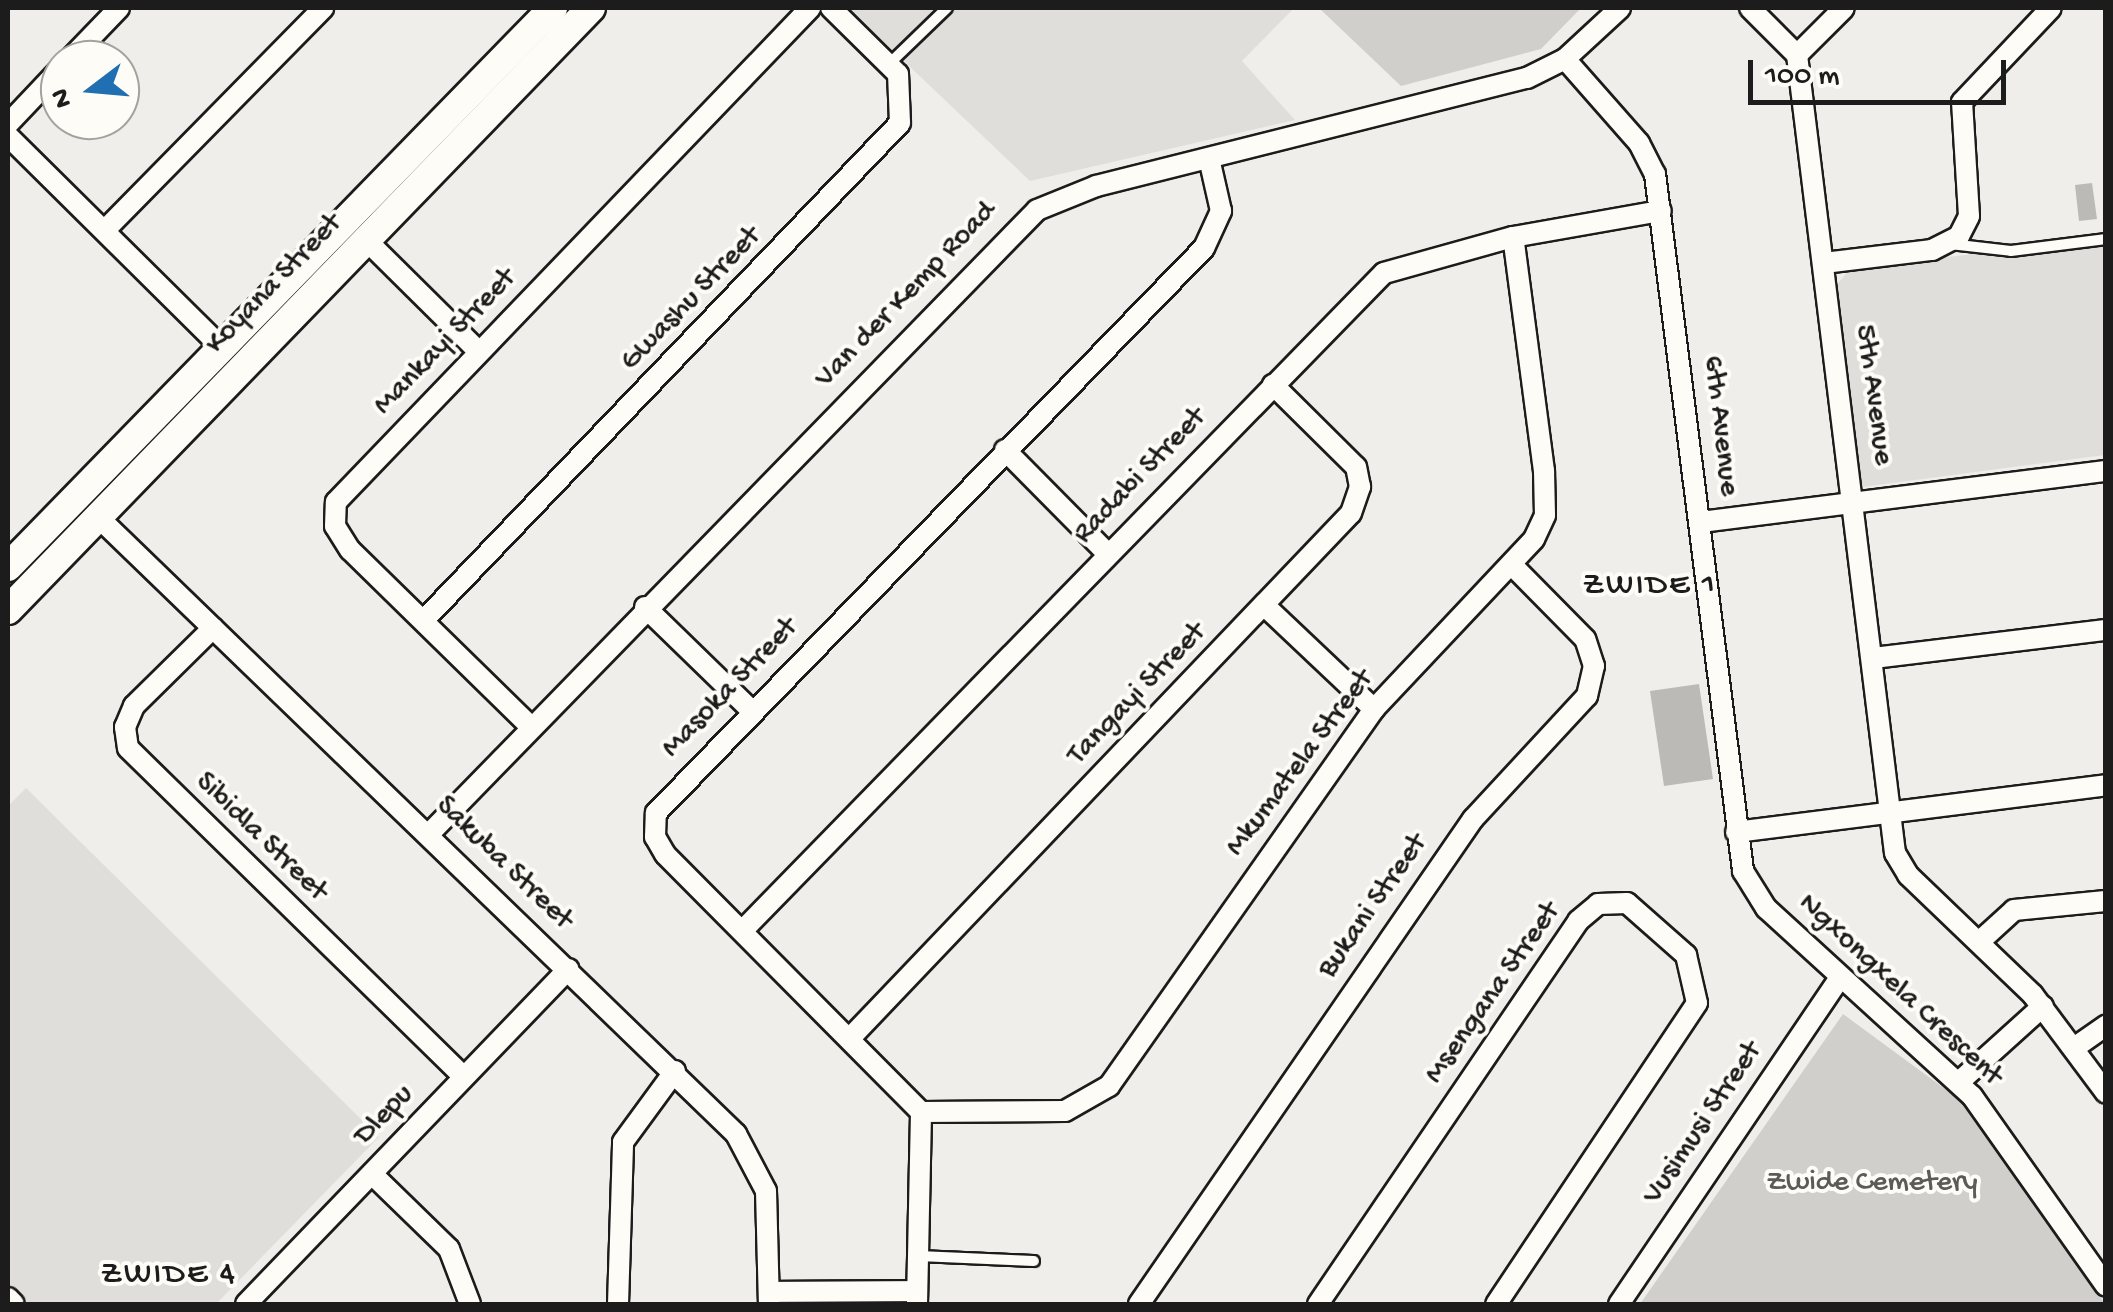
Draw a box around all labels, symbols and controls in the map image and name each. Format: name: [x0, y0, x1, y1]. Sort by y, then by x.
north arrow: [40, 40, 140, 140]
scale bar: [1753, 40, 2010, 102]
text: 100 m: [1765, 60, 1840, 95]
text: N: [44, 85, 81, 111]
street label: Van der Kemp Road: [809, 195, 1005, 397]
street label: Koyana Street: [199, 207, 351, 363]
street label: Gwashu Street: [614, 220, 770, 380]
street label: Mankayi Street: [367, 262, 525, 424]
street label: 5th Avenue: [1844, 322, 1900, 468]
street label: 6th Avenue: [1693, 354, 1745, 498]
street label: Radabi Street: [1067, 401, 1215, 553]
district label: ZWIDE 1: [1583, 567, 1717, 605]
street label: Masoka Street: [655, 611, 807, 767]
street label: Tangayi Street: [1061, 616, 1215, 774]
street label: Mkumatela Street: [1219, 664, 1383, 864]
street label: Sibidla Street: [186, 766, 334, 910]
street label: Sakuba Street: [427, 789, 579, 939]
street label: Bukani Street: [1311, 828, 1437, 986]
street label: Ngxongxela Crescent: [1789, 887, 2009, 1095]
street label: Msengana Street: [1418, 896, 1570, 1092]
street label: Vusimusi Street: [1636, 1036, 1772, 1212]
street label: Dlepu: [348, 1078, 422, 1154]
park label: Zwide Cemetery: [1767, 1166, 1977, 1202]
district label: ZWIDE 4: [101, 1256, 237, 1294]

